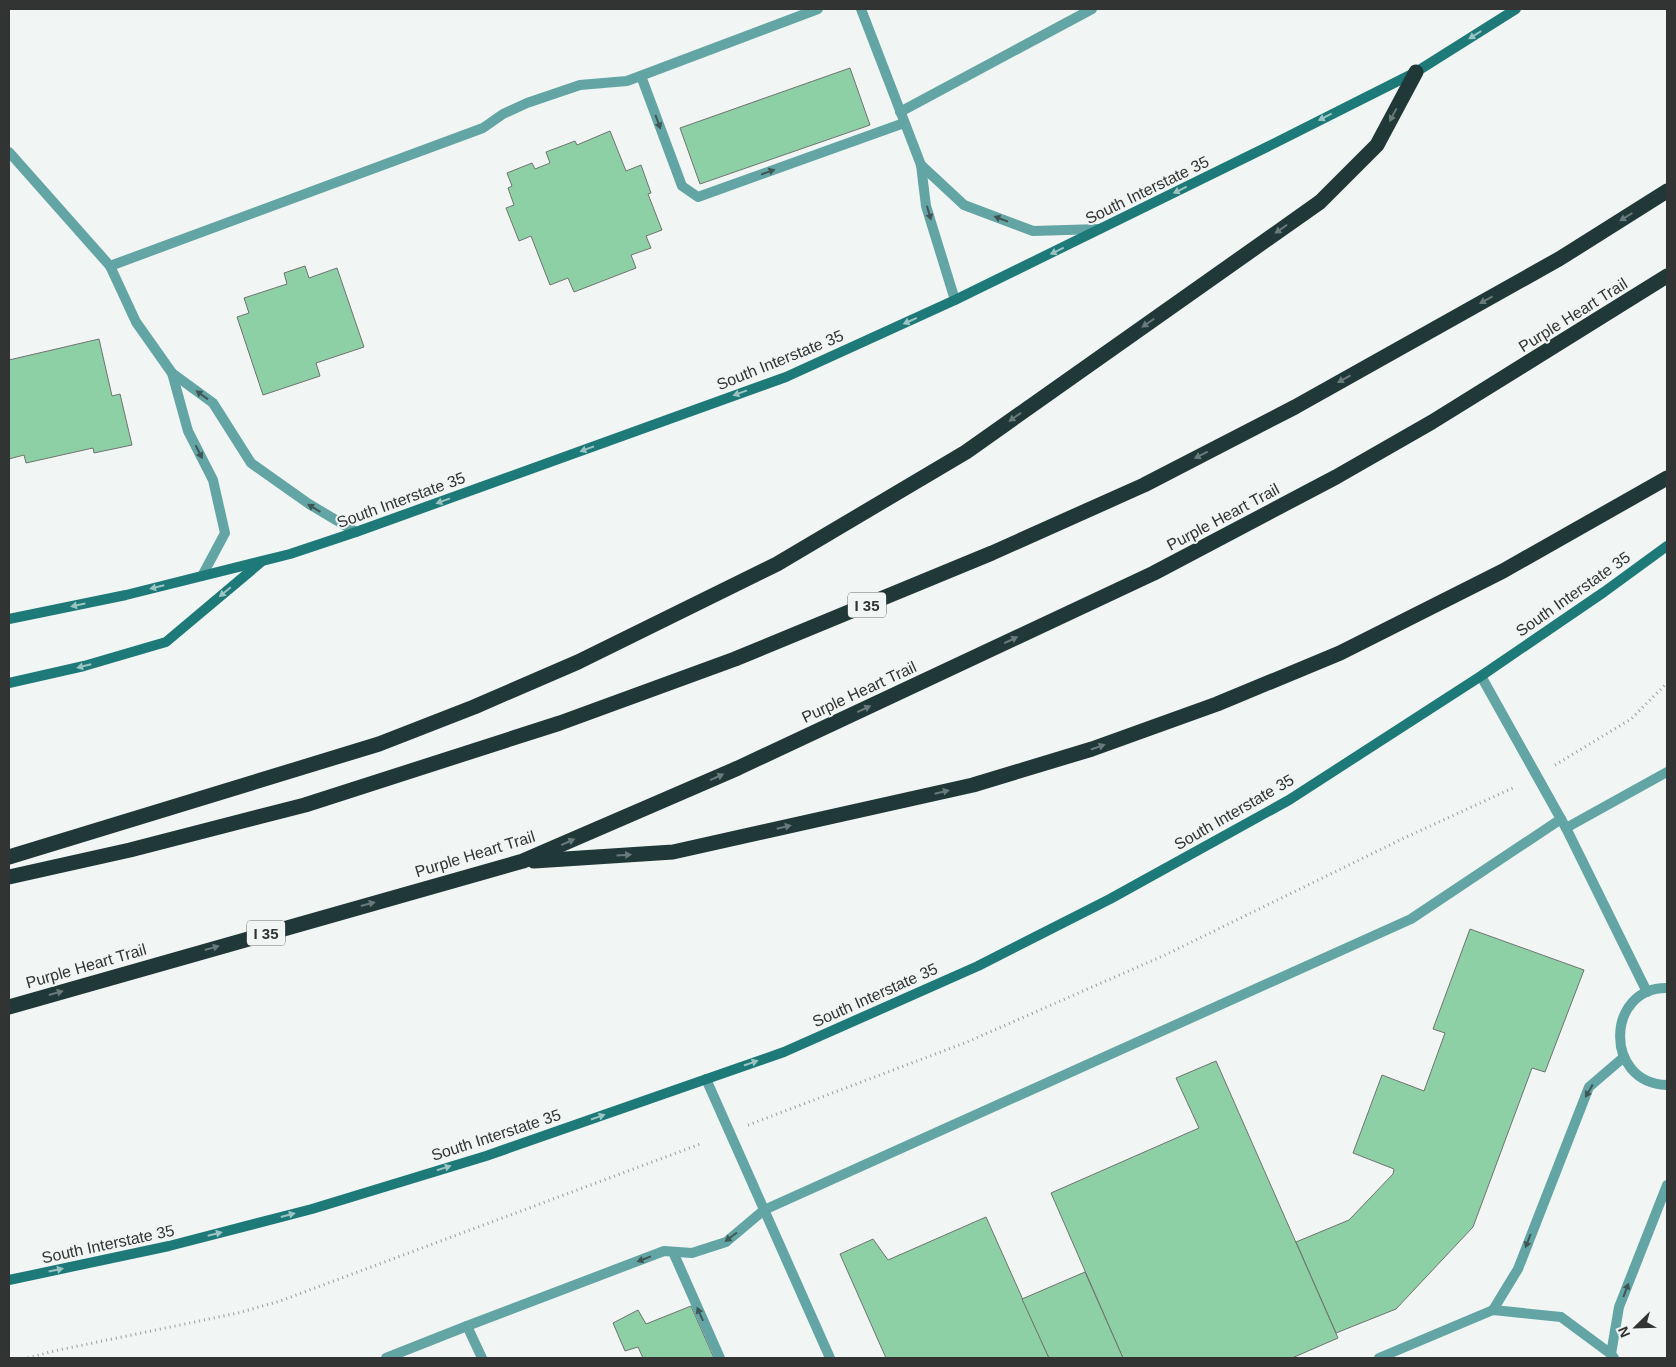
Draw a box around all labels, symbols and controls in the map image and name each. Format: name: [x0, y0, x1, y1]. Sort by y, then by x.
one-way arrow: [1468, 30, 1481, 39]
one-way arrow: [1389, 107, 1397, 122]
one-way arrow: [1318, 113, 1333, 121]
one-way arrow: [655, 114, 662, 129]
street label: South Interstate 35: [1083, 153, 1212, 227]
one-way arrow: [761, 168, 776, 176]
one-way arrow: [1173, 186, 1187, 194]
one-way arrow: [925, 206, 933, 221]
one-way arrow: [1619, 212, 1633, 222]
one-way arrow: [994, 215, 1009, 223]
one-way arrow: [1274, 224, 1288, 234]
one-way arrow: [1050, 247, 1064, 255]
street label: Purple Heart Trail: [1516, 275, 1630, 355]
one-way arrow: [1479, 296, 1494, 304]
one-way arrow: [903, 317, 917, 325]
one-way arrow: [1141, 318, 1155, 328]
street label: South Interstate 35: [714, 327, 846, 393]
one-way arrow: [1338, 375, 1351, 384]
one-way arrow: [732, 389, 747, 397]
one-way arrow: [195, 390, 209, 400]
one-way arrow: [1009, 412, 1022, 422]
one-way arrow: [195, 445, 203, 459]
one-way arrow: [579, 445, 594, 453]
one-way arrow: [1194, 451, 1208, 459]
street label: South Interstate 35: [335, 469, 468, 531]
street label: Purple Heart Trail: [1164, 480, 1282, 554]
one-way arrow: [435, 498, 450, 505]
one-way arrow: [308, 503, 321, 512]
street label: South Interstate 35: [1513, 548, 1633, 640]
one-way arrow: [150, 583, 165, 591]
one-way arrow: [219, 587, 232, 598]
road number: I 35: [848, 592, 886, 618]
one-way arrow: [70, 601, 86, 609]
one-way arrow: [1004, 636, 1018, 644]
street label: Purple Heart Trail: [799, 658, 919, 726]
one-way arrow: [77, 662, 92, 670]
one-way arrow: [857, 704, 871, 712]
one-way arrow: [1091, 742, 1106, 750]
street label: South Interstate 35: [1171, 771, 1297, 853]
one-way arrow: [710, 772, 724, 780]
one-way arrow: [935, 787, 951, 795]
one-way arrow: [776, 823, 791, 831]
street label: Purple Heart Trail: [413, 828, 537, 880]
one-way arrow: [561, 837, 575, 845]
one-way arrow: [616, 851, 632, 859]
one-way arrow: [361, 900, 376, 908]
road number: I 35: [247, 920, 285, 946]
street label: Purple Heart Trail: [24, 941, 148, 991]
one-way arrow: [204, 944, 219, 952]
street label: South Interstate 35: [810, 960, 940, 1030]
one-way arrow: [48, 989, 63, 997]
one-way arrow: [744, 1059, 759, 1067]
one-way arrow: [1584, 1084, 1593, 1097]
street label: South Interstate 35: [429, 1106, 563, 1164]
one-way arrow: [590, 1113, 605, 1120]
one-way arrow: [436, 1164, 451, 1172]
one-way arrow: [281, 1211, 296, 1219]
street label: South Interstate 35: [40, 1222, 176, 1266]
one-way arrow: [207, 1230, 222, 1238]
one-way arrow: [724, 1232, 738, 1242]
one-way arrow: [1524, 1234, 1532, 1248]
one-way arrow: [637, 1256, 652, 1263]
one-way arrow: [49, 1266, 64, 1274]
one-way arrow: [1623, 1282, 1630, 1297]
north arrow: [1611, 1302, 1661, 1352]
one-way arrow: [696, 1307, 704, 1321]
text: N: [1615, 1324, 1633, 1340]

